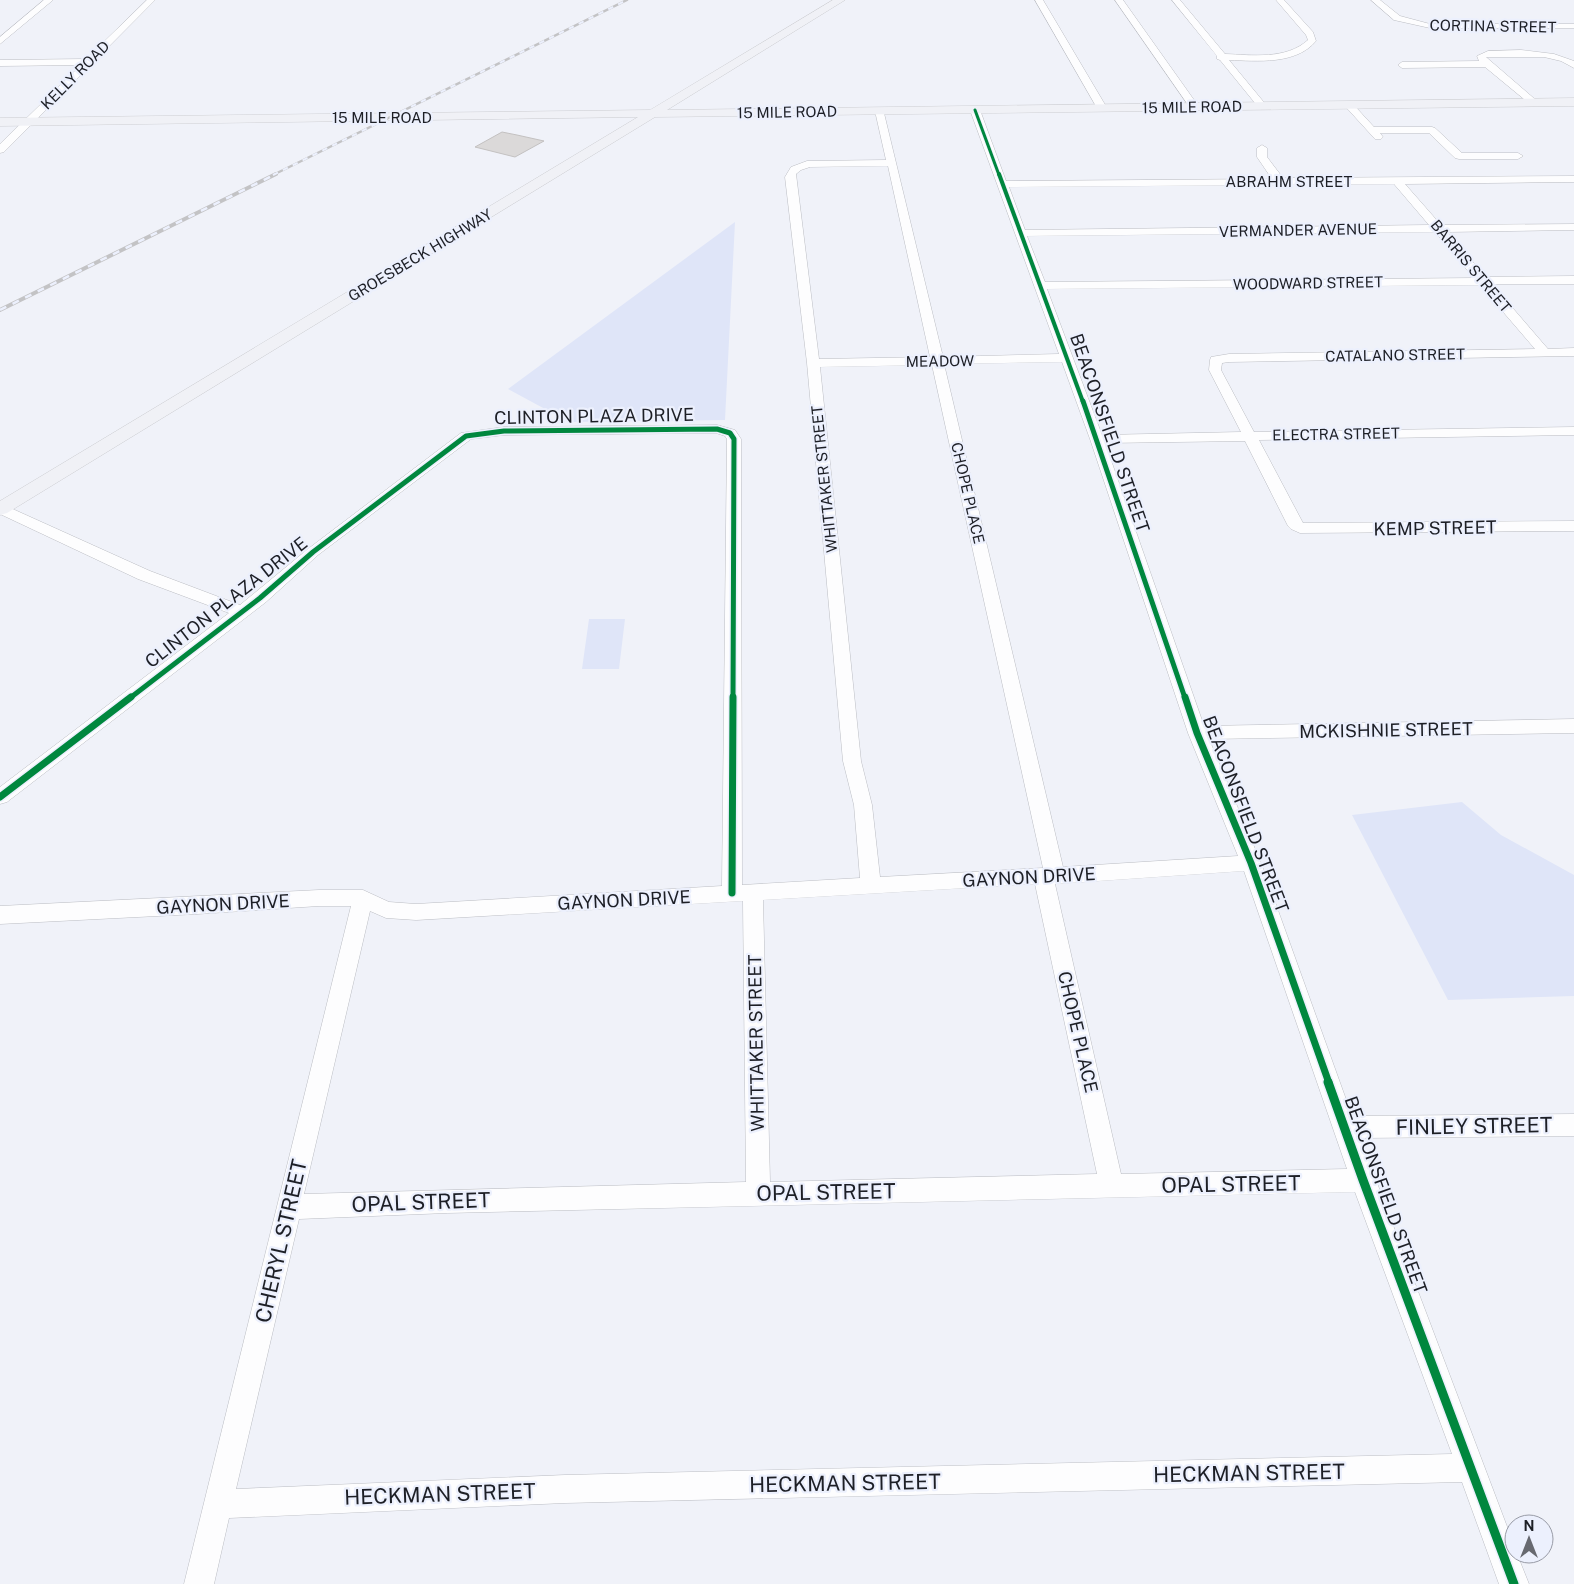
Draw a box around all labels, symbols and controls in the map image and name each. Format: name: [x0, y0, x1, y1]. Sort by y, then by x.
street label: CORTINA STREET: [1429, 16, 1557, 36]
street label: KELLY ROAD: [37, 37, 113, 113]
street label: 15 MILE ROAD: [1142, 98, 1242, 116]
street label: 15 MILE ROAD: [737, 103, 837, 121]
street label: 15 MILE ROAD: [332, 109, 432, 126]
street label: ABRAHM STREET: [1226, 173, 1352, 190]
street label: GROESBECK HIGHWAY: [345, 205, 495, 305]
street label: BARRIS STREET: [1427, 216, 1515, 316]
street label: VERMANDER AVENUE: [1219, 220, 1377, 240]
street label: WOODWARD STREET: [1233, 273, 1383, 293]
street label: BEACONSFIELD STREET: [1066, 331, 1154, 536]
street label: CATALANO STREET: [1325, 345, 1465, 365]
street label: MEADOW: [906, 352, 974, 370]
street label: CLINTON PLAZA DRIVE: [494, 404, 694, 428]
street label: WHITTAKER STREET: [808, 405, 840, 553]
street label: ELECTRA STREET: [1272, 424, 1400, 444]
street label: CHOPE PLACE: [948, 441, 988, 545]
street label: KEMP STREET: [1373, 516, 1497, 540]
street label: CLINTON PLAZA DRIVE: [141, 532, 311, 672]
street label: BEACONSFIELD STREET: [1199, 713, 1293, 916]
street label: MCKISHNIE STREET: [1299, 718, 1473, 742]
street label: GAYNON DRIVE: [962, 863, 1096, 891]
street label: GAYNON DRIVE: [557, 886, 691, 914]
street label: GAYNON DRIVE: [156, 890, 290, 918]
street label: WHITTAKER STREET: [744, 954, 768, 1132]
street label: CHOPE PLACE: [1054, 969, 1102, 1095]
street label: BEACONSFIELD STREET: [1340, 1093, 1432, 1297]
street label: FINLEY STREET: [1395, 1112, 1553, 1140]
street label: CHERYL STREET: [250, 1157, 312, 1325]
street label: OPAL STREET: [1161, 1170, 1301, 1198]
street label: OPAL STREET: [756, 1178, 896, 1206]
street label: OPAL STREET: [351, 1187, 491, 1217]
street label: HECKMAN STREET: [1153, 1459, 1345, 1487]
street label: HECKMAN STREET: [749, 1469, 941, 1497]
street label: HECKMAN STREET: [344, 1478, 536, 1510]
north arrow: [1504, 1514, 1554, 1564]
text: N: [1524, 1518, 1534, 1534]

